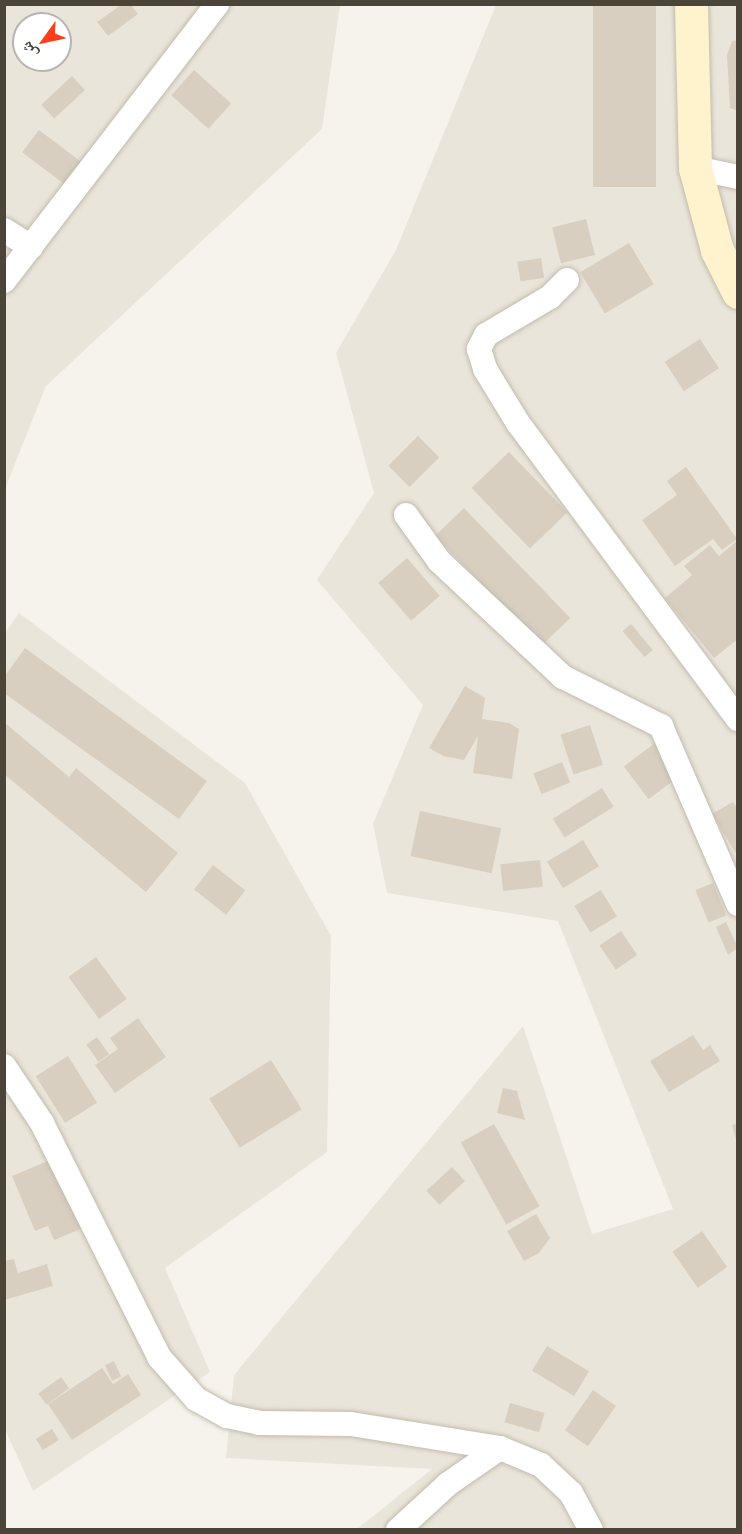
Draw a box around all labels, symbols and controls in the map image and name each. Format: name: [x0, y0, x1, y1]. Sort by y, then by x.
north arrow: [12, 12, 72, 72]
text: ش: [16, 38, 42, 63]

